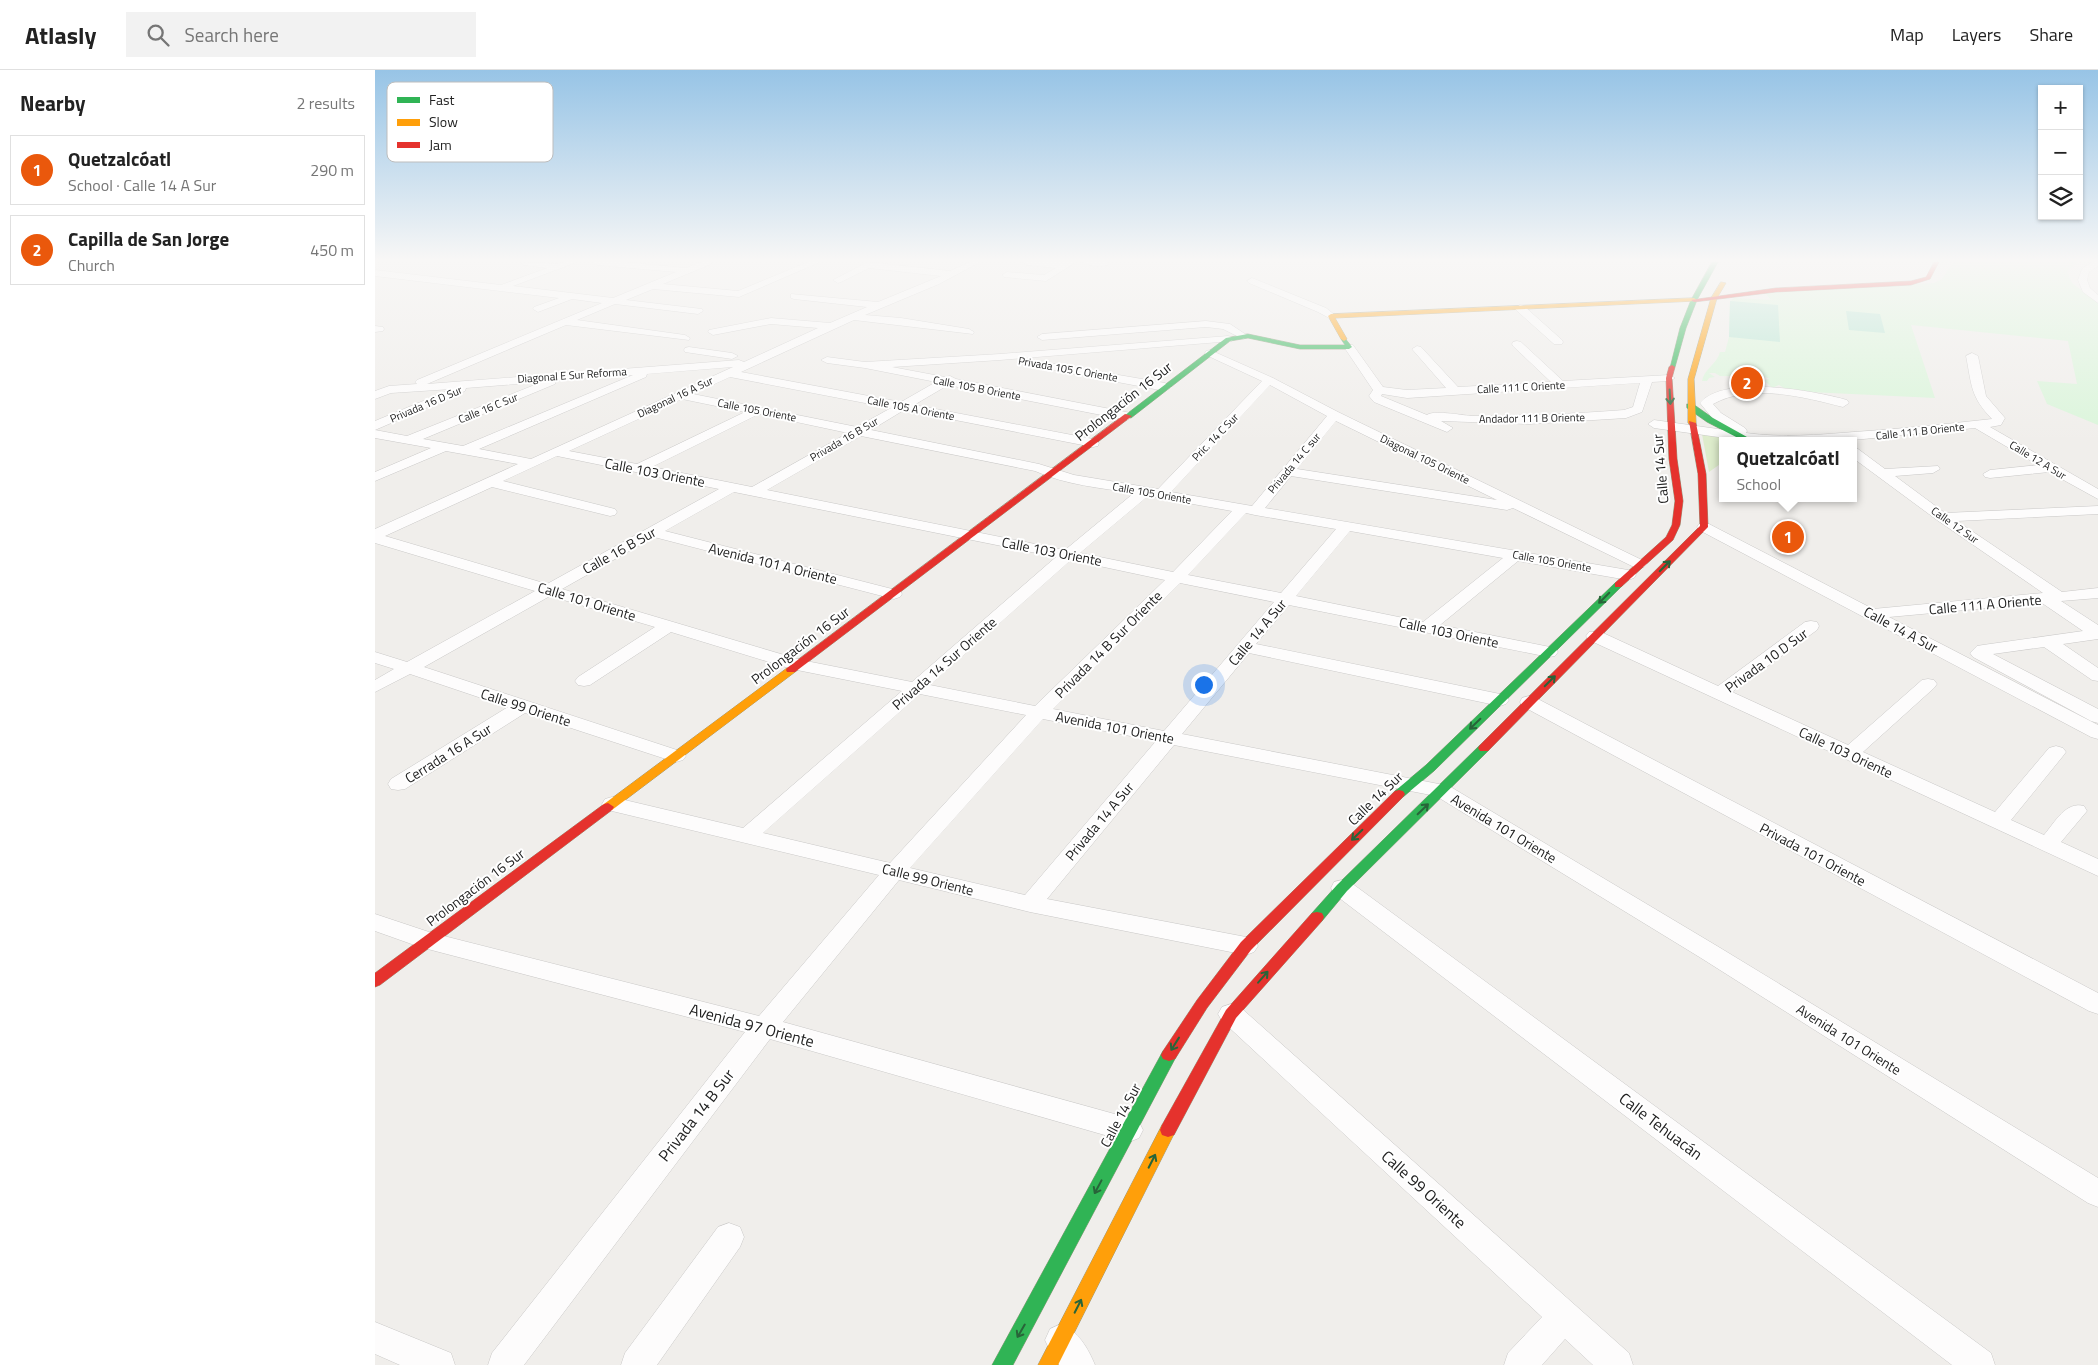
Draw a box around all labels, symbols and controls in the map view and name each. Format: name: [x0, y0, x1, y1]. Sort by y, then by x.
search box: [126, 12, 476, 57]
text: Atlasly: [25, 17, 96, 53]
text: Search here: [184, 20, 279, 49]
icon: search: [144, 21, 172, 49]
text: Map: [1890, 21, 1924, 48]
text: Layers: [1952, 21, 2001, 48]
text: Share: [2029, 21, 2073, 48]
legend: [387, 82, 553, 162]
map controls: [2038, 85, 2083, 220]
button: +: [2038, 85, 2083, 130]
text: Nearby: [20, 87, 85, 119]
text: Fast: [429, 89, 454, 110]
text: 2 results: [296, 91, 355, 115]
text: Slow: [429, 111, 458, 132]
button: −: [2038, 130, 2083, 175]
text: Jam: [429, 134, 452, 155]
text: Quetzalcóatl: [68, 144, 171, 173]
text: 1: [33, 158, 41, 182]
text: 290 m: [310, 158, 354, 182]
text: School · Calle 14 A Sur: [68, 173, 216, 197]
button: layers: [2038, 175, 2083, 220]
text: Capilla de San Jorge: [68, 224, 229, 253]
text: 2: [33, 238, 41, 262]
text: 450 m: [310, 238, 354, 262]
text: Church: [68, 253, 115, 277]
street label: Privada 105 C Oriente: [1017, 352, 1119, 386]
street label: Prolongación 16 Sur: [1070, 356, 1176, 446]
street label: Diagonal E Sur Reforma: [517, 363, 628, 387]
pin: 2: [1731, 364, 1763, 402]
street label: Diagonal 16 A Sur: [634, 372, 716, 422]
street label: Calle 105 B Oriente: [932, 372, 1023, 404]
street label: Calle 111 C Oriente: [1477, 377, 1566, 397]
street label: Privada 16 D Sur: [387, 382, 465, 426]
street label: Calle 16 C Sur: [456, 389, 521, 427]
one-way arrow: [1665, 389, 1674, 405]
street label: Calle 105 A Oriente: [866, 392, 957, 424]
street label: Calle 105 Oriente: [716, 395, 798, 426]
street label: Pric. 14 C Sur: [1188, 409, 1242, 465]
street label: Andador 111 B Oriente: [1479, 409, 1586, 427]
street label: Privada 16 B Sur: [807, 413, 881, 465]
street label: Calle 111 B Oriente: [1875, 418, 1966, 444]
street label: Privada 14 C sur: [1264, 429, 1324, 497]
street label: Diagonal 105 Oriente: [1377, 430, 1473, 488]
street label: Calle 14 Sur: [1646, 433, 1674, 505]
popup: [1719, 437, 1857, 502]
street label: Calle 12 A Sur: [2006, 437, 2070, 483]
text: Quetzalcóatl: [1736, 443, 1840, 472]
street label: Calle 103 Oriente: [603, 452, 707, 492]
text: School: [1736, 472, 1781, 496]
street label: Calle 105 Oriente: [1111, 478, 1193, 508]
street label: Calle 12 Sur: [1928, 503, 1982, 547]
pin: 1: [1772, 518, 1804, 556]
street label: Calle 16 B Sur: [578, 521, 660, 579]
street label: Calle 103 Oriente: [1000, 531, 1104, 571]
street label: Avenida 101 A Oriente: [707, 537, 839, 589]
street label: Calle 105 Oriente: [1511, 546, 1593, 576]
one-way arrow: [1659, 560, 1671, 573]
street label: Calle 101 Oriente: [535, 576, 639, 626]
street label: Privada 14 B Sur Oriente: [1050, 586, 1166, 702]
street label: Calle 111 A Oriente: [1928, 589, 2042, 619]
one-way arrow: [1598, 592, 1610, 604]
street label: Calle 14 A Sur: [1223, 594, 1291, 670]
street label: Prolongación 16 Sur: [746, 601, 854, 689]
street label: Calle 14 A Sur: [1860, 601, 1942, 657]
street label: Calle 103 Oriente: [1397, 611, 1501, 653]
street label: Privada 14 Sur Oriente: [887, 612, 1001, 714]
street label: Privada 10 D Sur: [1720, 623, 1812, 697]
your location: [1191, 672, 1217, 698]
one-way arrow: [1544, 675, 1556, 687]
street label: Calle 99 Oriente: [478, 683, 574, 731]
street label: Avenida 101 Oriente: [1054, 705, 1176, 749]
street label: Cerrada 16 A Sur: [401, 718, 496, 788]
one-way arrow: [1469, 718, 1482, 730]
street label: Calle 103 Oriente: [1796, 721, 1896, 783]
street label: Calle 14 Sur: [1343, 766, 1408, 830]
street label: Privada 14 A Sur: [1060, 777, 1138, 865]
street label: Avenida 101 Oriente: [1447, 788, 1561, 868]
one-way arrow: [1417, 803, 1430, 815]
street label: Privada 101 Oriente: [1756, 817, 1870, 891]
one-way arrow: [1351, 829, 1363, 841]
street label: Prolongación 16 Sur: [421, 843, 529, 931]
street label: Calle 99 Oriente: [880, 857, 976, 901]
one-way arrow: [1257, 971, 1269, 984]
street label: Avenida 97 Oriente: [687, 997, 817, 1053]
street label: Avenida 101 Oriente: [1792, 998, 1906, 1080]
one-way arrow: [1170, 1037, 1180, 1051]
street label: Privada 14 B Sur: [652, 1063, 740, 1166]
street label: Calle 14 Sur: [1094, 1079, 1146, 1151]
street label: Calle Tehuacán: [1614, 1086, 1708, 1166]
street label: Calle 99 Oriente: [1376, 1144, 1472, 1234]
one-way arrow: [1148, 1154, 1157, 1169]
one-way arrow: [1093, 1180, 1103, 1195]
one-way arrow: [1074, 1299, 1083, 1314]
one-way arrow: [1016, 1323, 1026, 1337]

